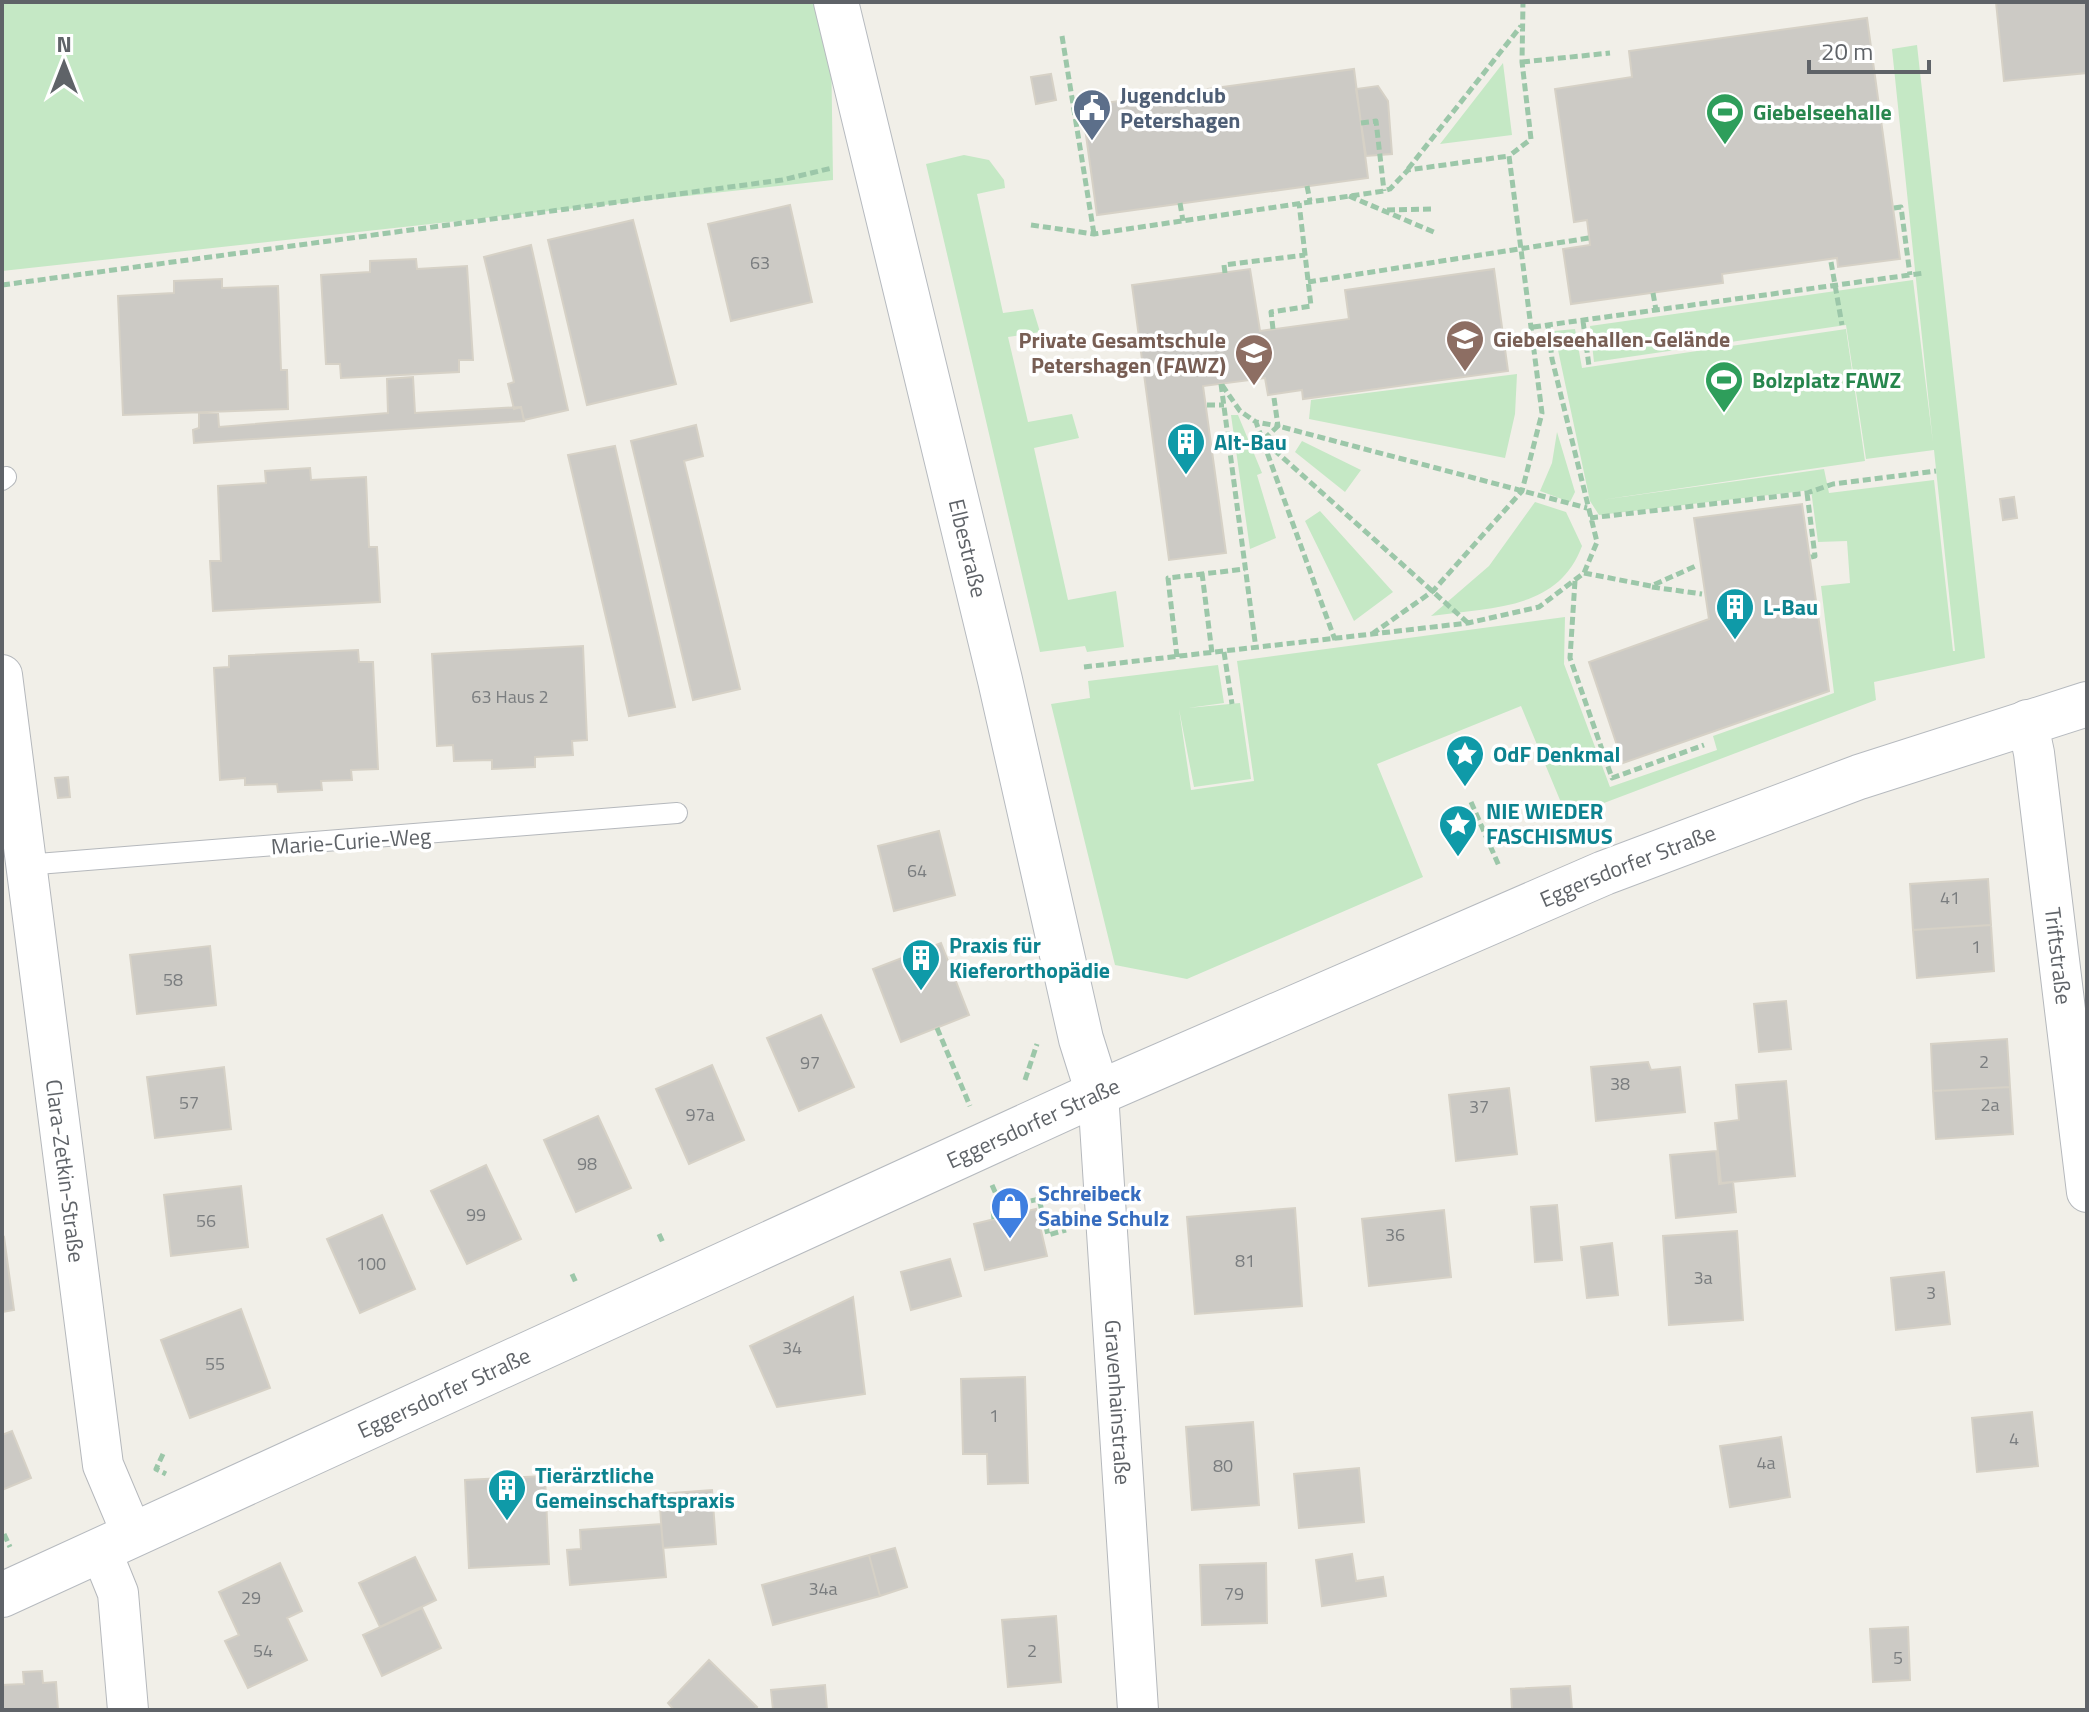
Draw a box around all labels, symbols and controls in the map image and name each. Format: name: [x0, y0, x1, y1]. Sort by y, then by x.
north arrow: [24, 24, 104, 104]
scale bar: [1809, 24, 1929, 74]
text: N: [56, 27, 72, 61]
text: 20 m: [1821, 33, 1873, 69]
place label: Jugendclub Petershagen: [1120, 78, 1241, 137]
public building icon: Jugendclub Petershagen: [1071, 87, 1113, 142]
sports icon: Giebelseehalle: [1704, 91, 1746, 146]
place label: Giebelseehalle: [1753, 95, 1892, 129]
house number: 63: [750, 249, 770, 276]
school or university icon: Giebelseehallen-Gelände: [1444, 318, 1486, 373]
place label: Giebelseehallen-Gelände: [1493, 322, 1730, 356]
place label: Private Gesamtschule Petershagen (FAWZ): [1019, 323, 1226, 382]
school or university icon: Private Gesamtschule Petershagen (FAWZ): [1233, 332, 1275, 387]
sports icon: Bolzplatz FAWZ: [1703, 359, 1745, 414]
place label: Bolzplatz FAWZ: [1752, 363, 1901, 397]
building icon: Alt-Bau: [1165, 421, 1207, 476]
place label: Alt-Bau: [1214, 425, 1287, 459]
street label: Elbestraße: [940, 495, 996, 601]
building icon: L-Bau: [1714, 586, 1756, 641]
place label: L-Bau: [1763, 590, 1818, 624]
house number: 63 Haus 2: [471, 683, 549, 710]
place icon: OdF Denkmal: [1444, 733, 1486, 788]
place label: OdF Denkmal: [1493, 737, 1620, 771]
place label: NIE WIEDER FASCHISMUS: [1486, 794, 1613, 853]
place icon: NIE WIEDER FASCHISMUS: [1437, 803, 1479, 858]
street label: Eggersdorfer Straße: [1534, 815, 1721, 916]
street label: Marie-Curie-Weg: [270, 818, 432, 864]
house number: 64: [907, 857, 927, 884]
house number: 41: [1940, 884, 1960, 911]
street label: Triftstraße: [2036, 905, 2081, 1006]
place label: Praxis für Kieferorthopädie: [949, 928, 1110, 987]
house number: 1: [1971, 933, 1981, 960]
building icon: Praxis für Kieferorthopädie: [900, 937, 942, 992]
house number: 58: [163, 966, 183, 993]
house number: 2: [1979, 1048, 1989, 1075]
house number: 97: [800, 1049, 820, 1076]
street label: Eggersdorfer Straße: [941, 1069, 1125, 1177]
house number: 38: [1610, 1070, 1630, 1097]
street label: Clara-Zetkin-Straße: [37, 1077, 94, 1265]
house number: 57: [179, 1089, 199, 1116]
house number: 2a: [1980, 1091, 2000, 1118]
house number: 37: [1469, 1093, 1489, 1120]
house number: 97a: [685, 1101, 715, 1128]
house number: 98: [577, 1150, 597, 1177]
place label: Schreibeck Sabine Schulz: [1038, 1176, 1169, 1235]
shop icon: Schreibeck Sabine Schulz: [989, 1185, 1031, 1240]
house number: 99: [466, 1201, 486, 1228]
house number: 56: [196, 1207, 216, 1234]
house number: 36: [1385, 1221, 1405, 1248]
house number: 81: [1235, 1247, 1255, 1274]
house number: 100: [356, 1250, 386, 1277]
house number: 3a: [1693, 1264, 1713, 1291]
house number: 3: [1926, 1279, 1936, 1306]
street label: Gravenhainstraße: [1096, 1319, 1140, 1486]
house number: 34: [782, 1334, 802, 1361]
street label: Eggersdorfer Straße: [352, 1338, 536, 1447]
house number: 55: [205, 1350, 225, 1377]
house number: 1: [989, 1402, 999, 1429]
house number: 4: [2009, 1425, 2019, 1452]
house number: 4a: [1756, 1449, 1776, 1476]
house number: 80: [1213, 1452, 1233, 1479]
place label: Tierärztliche Gemeinschaftspraxis: [535, 1458, 735, 1517]
building icon: Tierärztliche Gemeinschaftspraxis: [486, 1467, 528, 1522]
house number: 34a: [808, 1575, 838, 1602]
house number: 79: [1224, 1580, 1244, 1607]
house number: 29: [241, 1584, 261, 1611]
house number: 54: [253, 1637, 273, 1664]
house number: 2: [1027, 1637, 1037, 1664]
house number: 5: [1893, 1644, 1903, 1671]

